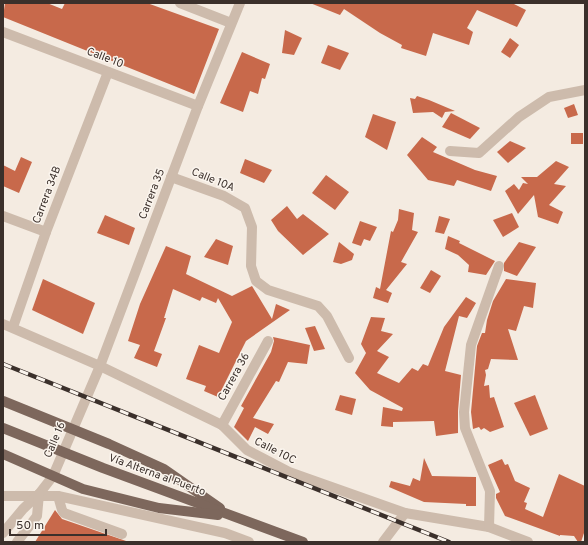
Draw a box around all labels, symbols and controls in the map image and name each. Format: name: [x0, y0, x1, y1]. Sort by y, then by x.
street label: Calle 10: [85, 45, 125, 71]
street label: Carrera 34B: [30, 164, 64, 226]
street label: Calle 10A: [189, 165, 237, 195]
street label: Carrera 35: [136, 167, 168, 221]
street label: Carrera 36: [215, 350, 253, 404]
street label: Calle 16: [41, 420, 69, 460]
street label: Calle 10C: [252, 434, 298, 468]
street label: Vía Alterna al Puerto: [107, 451, 207, 499]
scale bar: [10, 511, 106, 537]
text: 50 m: [16, 518, 44, 534]

